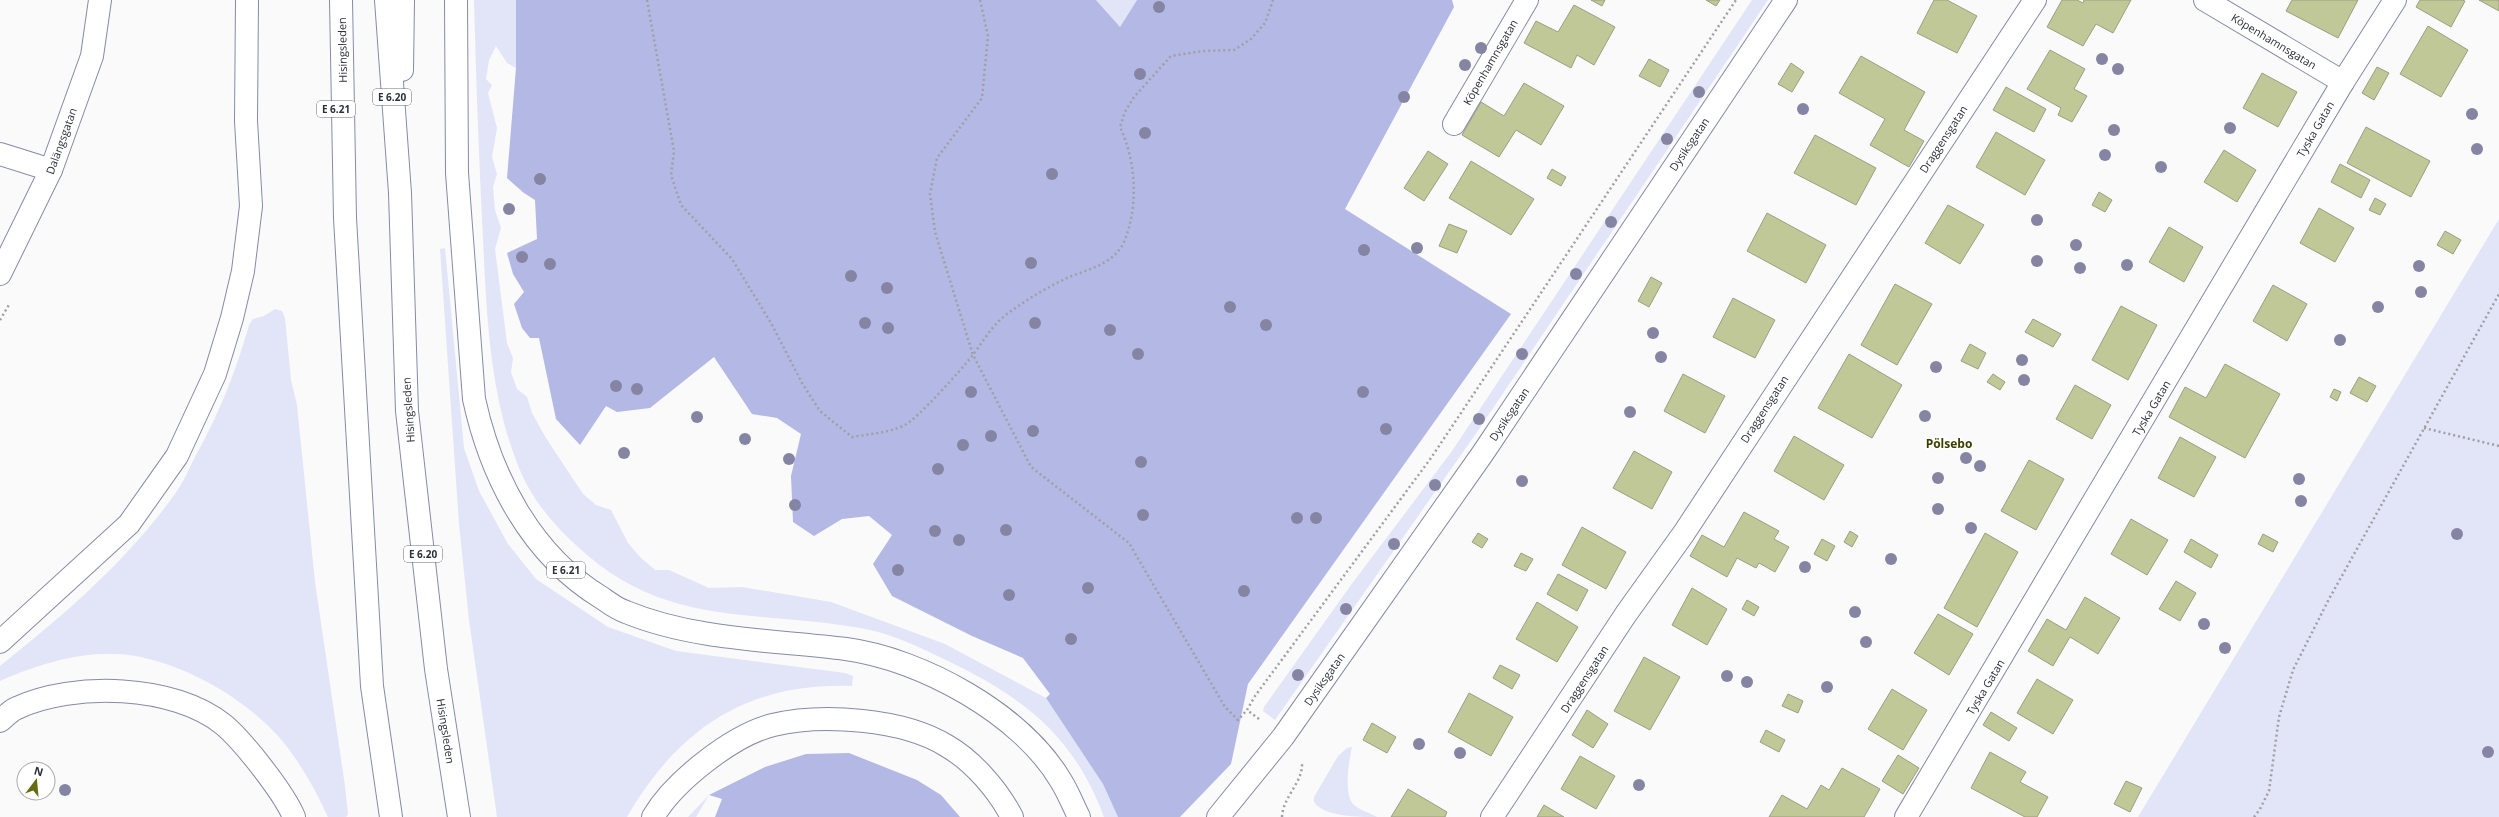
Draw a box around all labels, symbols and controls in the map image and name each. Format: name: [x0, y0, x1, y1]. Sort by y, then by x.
street label: Köpenhamnsgatan: [2229, 10, 2319, 72]
street label: Köpenhamnsgatan: [1459, 16, 1521, 108]
street label: Hisingsleden: [334, 17, 350, 83]
road number: E 6.20: [373, 89, 411, 105]
street label: Tyska Gatan: [2293, 98, 2337, 160]
road number: E 6.21: [317, 101, 355, 117]
street label: Draggensgatan: [1916, 102, 1970, 176]
street label: Dalängsgatan: [42, 106, 80, 176]
street label: Dysiksgatan: [1666, 114, 1712, 174]
street label: Draggensgatan: [1737, 372, 1791, 446]
street label: Hisingsleden: [398, 377, 418, 443]
street label: Tyska Gatan: [2128, 377, 2174, 439]
street label: Dysiksgatan: [1486, 384, 1532, 444]
district label: Pölsebo: [1926, 435, 1972, 452]
road number: E 6.20: [404, 546, 442, 562]
road number: E 6.21: [547, 562, 585, 578]
street label: Draggensgatan: [1557, 642, 1611, 716]
street label: Dysiksgatan: [1300, 650, 1348, 708]
street label: Tyska Gatan: [1962, 656, 2008, 718]
street label: Hisingsleden: [433, 697, 459, 765]
north arrow: [16, 761, 56, 801]
text: N: [33, 762, 45, 779]

